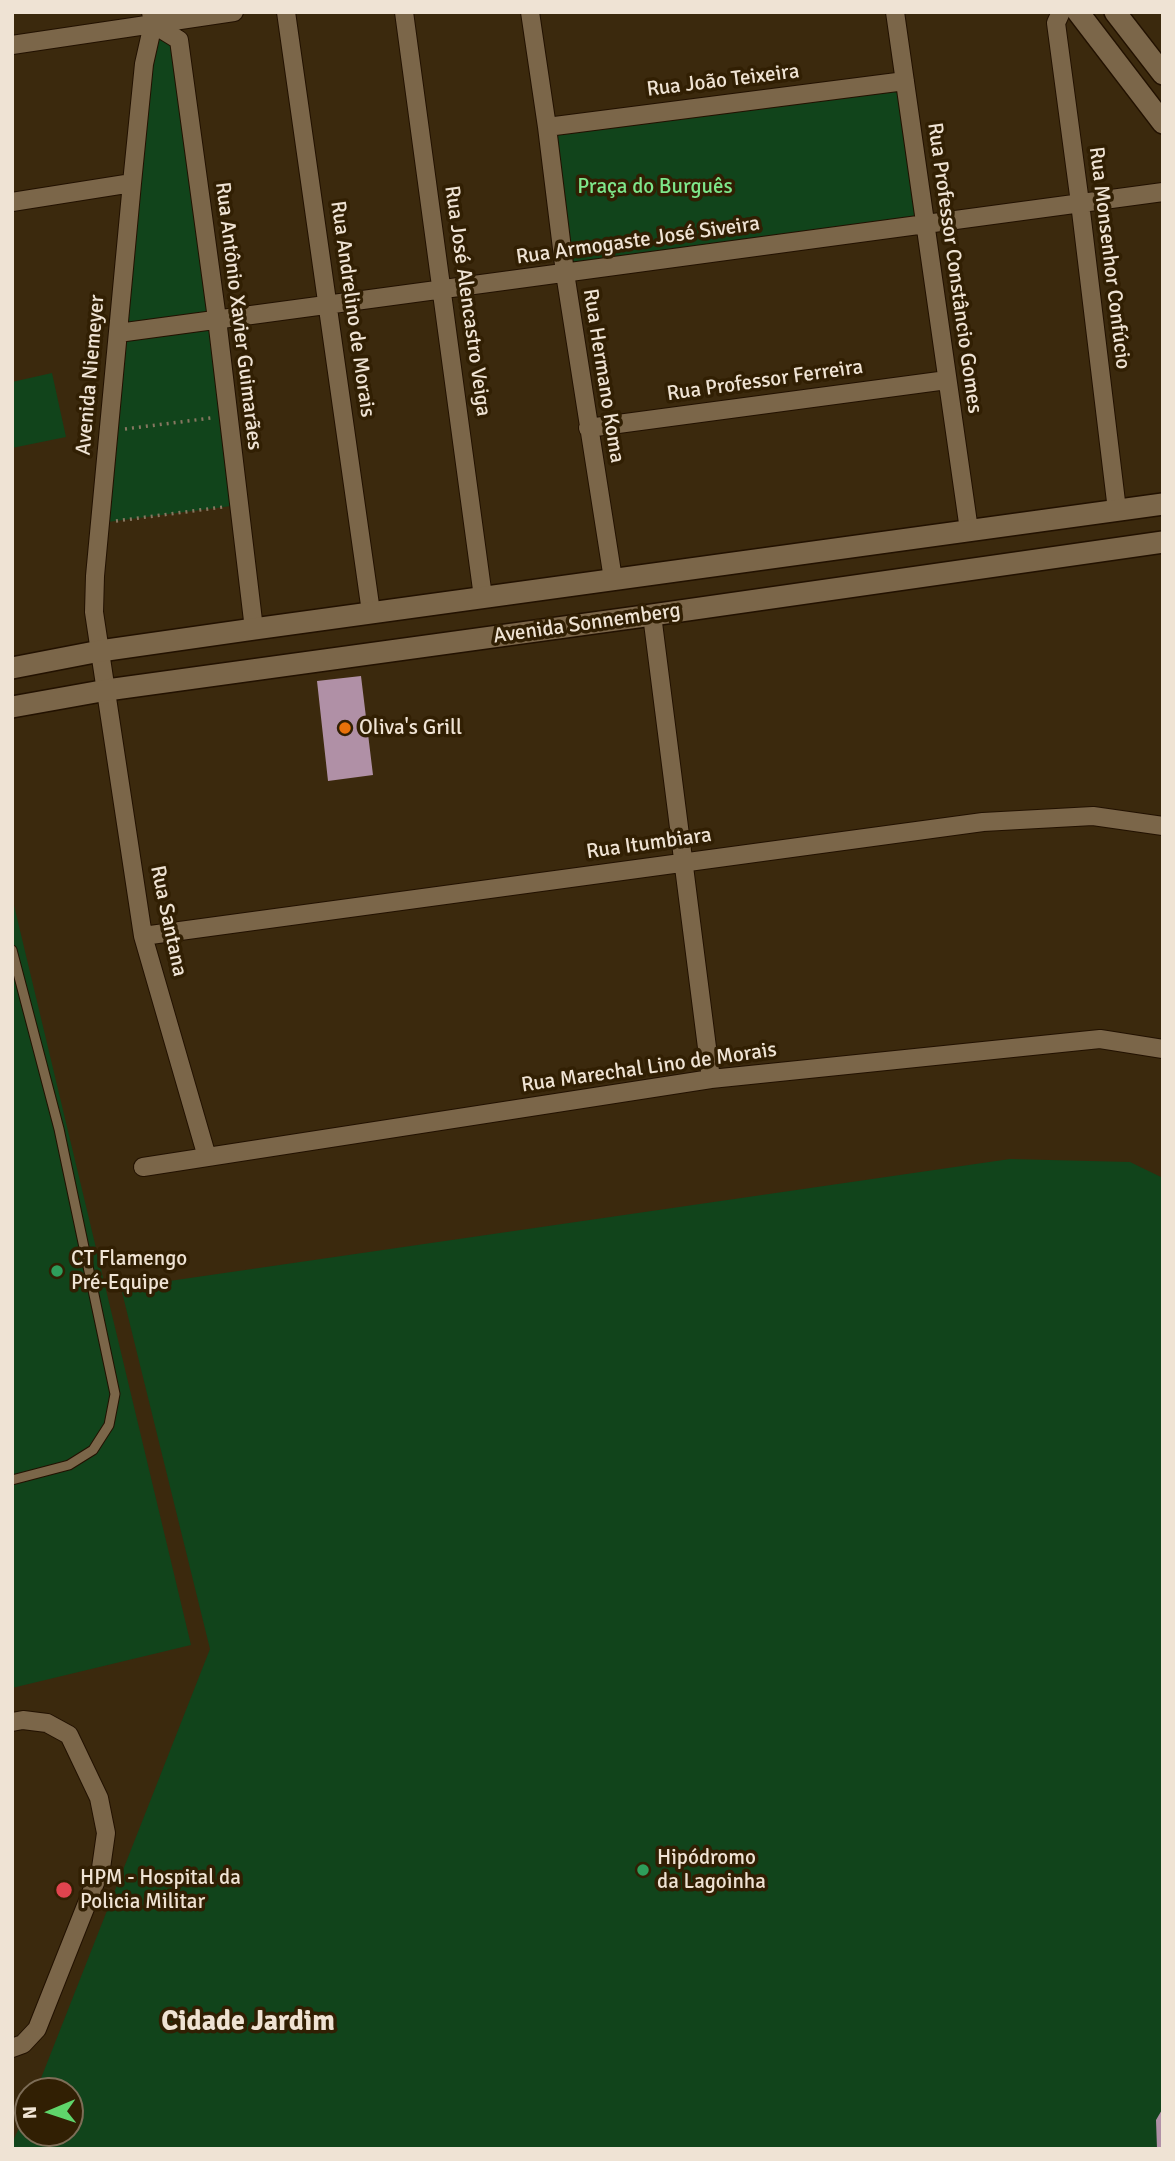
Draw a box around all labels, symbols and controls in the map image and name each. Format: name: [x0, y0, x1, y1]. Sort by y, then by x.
street label: Rua João Teixeira: [645, 59, 801, 103]
street label: Rua Professor Constâncio Gomes: [921, 121, 987, 415]
street label: Rua Monsenhor Confúcio: [1083, 145, 1135, 371]
park label: Praça do Burguês: [577, 174, 733, 200]
street label: Rua Antônio Xavier Guimarães: [209, 180, 267, 452]
street label: Rua José Alencastro Veiga: [438, 184, 496, 418]
street label: Rua Andrelino de Morais: [324, 199, 380, 419]
street label: Rua Armogaste José Siveira: [515, 211, 761, 271]
street label: Rua Hermano Koma: [577, 287, 629, 465]
street label: Avenida Niemeyer: [71, 294, 111, 456]
street label: Rua Professor Ferreira: [665, 355, 865, 407]
street label: Avenida Sonnemberg: [492, 598, 682, 650]
place label: Oliva's Grill: [359, 715, 462, 741]
marker: Oliva's Grill: [337, 720, 353, 736]
street label: Rua Itumbiara: [585, 823, 713, 865]
street label: Rua Santana: [144, 863, 192, 979]
street label: Rua Marechal Lino de Morais: [520, 1038, 778, 1098]
place label: CT Flamengo Pré-Equipe: [71, 1246, 187, 1296]
marker: CT Flamengo Pré-Equipe: [49, 1263, 65, 1279]
place label: Hipódromo da Lagoinha: [657, 1845, 766, 1895]
marker: Hipódromo da Lagoinha: [635, 1862, 651, 1878]
place label: HPM - Hospital da Policia Militar: [80, 1865, 241, 1915]
marker: HPM - Hospital da Policia Militar: [54, 1880, 74, 1900]
district label: Cidade Jardim: [161, 2006, 335, 2040]
north arrow: [14, 2077, 84, 2147]
text: N: [18, 2106, 42, 2120]

